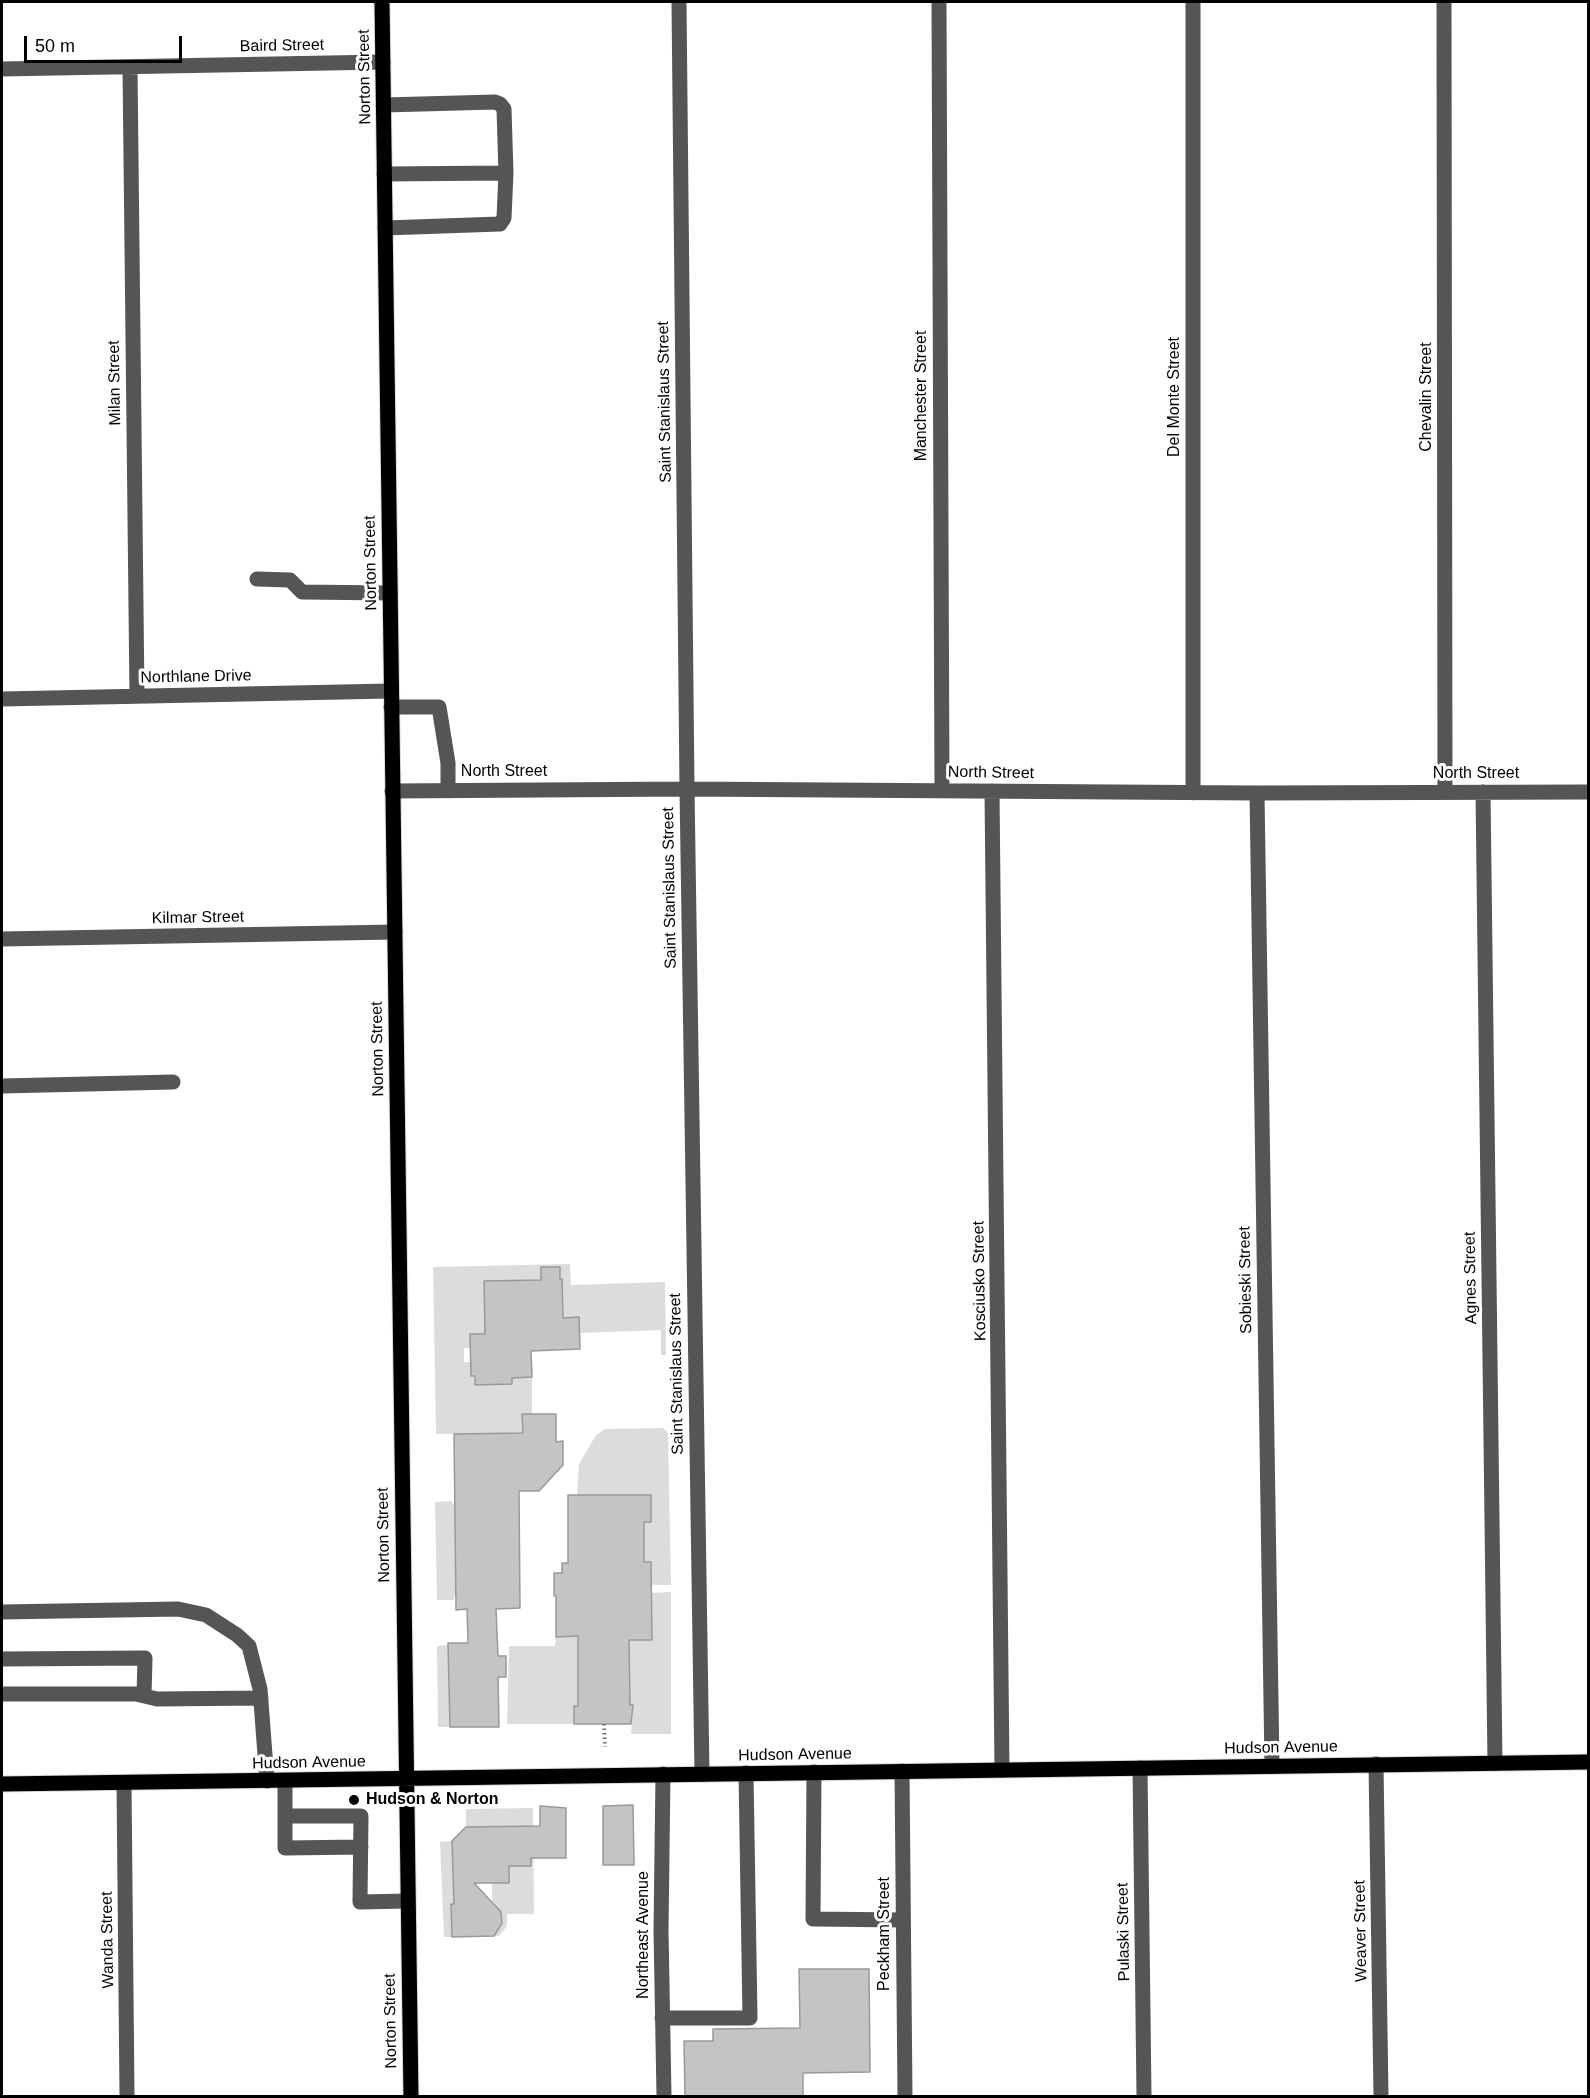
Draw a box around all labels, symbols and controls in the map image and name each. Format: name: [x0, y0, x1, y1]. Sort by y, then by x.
scale bar: [27, 24, 184, 62]
street label: Norton Street: [355, 29, 375, 125]
text: 50 m: [35, 36, 75, 56]
street label: Baird Street: [240, 36, 324, 56]
street label: Saint Stanislaus Street: [654, 321, 676, 483]
street label: Manchester Street: [912, 331, 932, 461]
street label: Del Monte Street: [1165, 337, 1185, 457]
street label: Milan Street: [105, 340, 125, 426]
street label: Chevalin Street: [1417, 342, 1437, 452]
street label: Norton Street: [361, 515, 381, 611]
street label: Northlane Drive: [140, 666, 252, 688]
street label: North Street: [461, 762, 547, 782]
street label: North Street: [948, 763, 1034, 783]
street label: North Street: [1433, 764, 1519, 784]
street label: Saint Stanislaus Street: [659, 807, 681, 969]
street label: Kilmar Street: [152, 908, 244, 928]
street label: Norton Street: [368, 1001, 388, 1097]
street label: Kosciusko Street: [969, 1221, 991, 1341]
street label: Sobieski Street: [1235, 1226, 1257, 1334]
street label: Agnes Street: [1461, 1232, 1481, 1324]
street label: Saint Stanislaus Street: [666, 1293, 688, 1455]
street label: Norton Street: [374, 1487, 394, 1583]
street label: Hudson Avenue: [1224, 1737, 1338, 1759]
street label: Hudson Avenue: [738, 1744, 852, 1766]
street label: Hudson Avenue: [252, 1752, 366, 1774]
place label: Hudson & Norton: [366, 1790, 498, 1810]
marker: Hudson & Norton: [347, 1793, 361, 1807]
street label: Northeast Avenue: [634, 1871, 654, 1999]
street label: Peckham Street: [875, 1877, 895, 1991]
street label: Weaver Street: [1351, 1880, 1371, 1982]
street label: Pulaski Street: [1114, 1882, 1134, 1982]
street label: Wanda Street: [98, 1891, 118, 1989]
street label: Norton Street: [381, 1973, 401, 2069]

